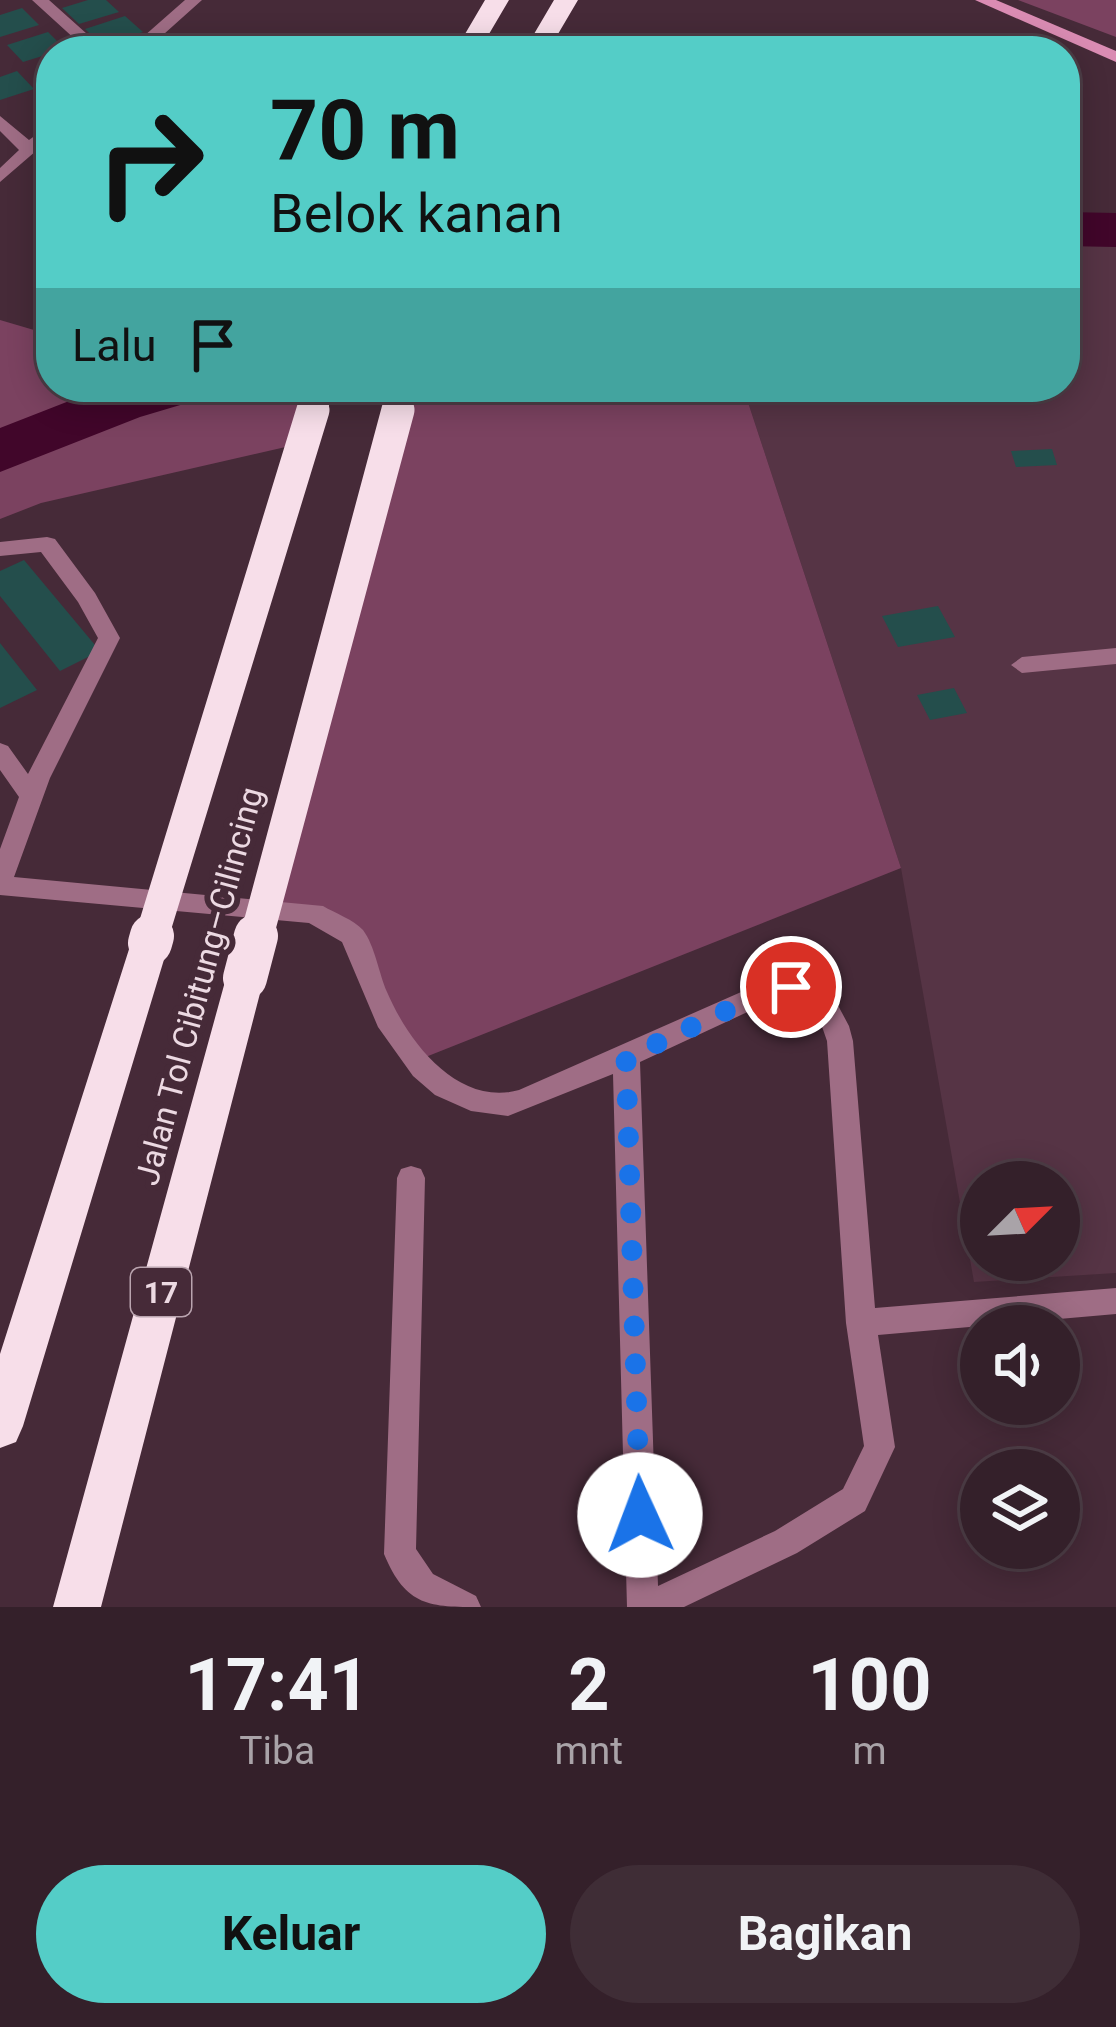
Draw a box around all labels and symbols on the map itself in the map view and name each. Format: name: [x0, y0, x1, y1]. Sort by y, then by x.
street label: Jalan Tol Cibitung–Cilincing: [127, 783, 271, 1189]
pin: [740, 936, 842, 1038]
north arrow: [960, 1161, 1080, 1281]
road number: 17: [131, 1268, 191, 1316]
position arrow: [577, 1452, 703, 1578]

